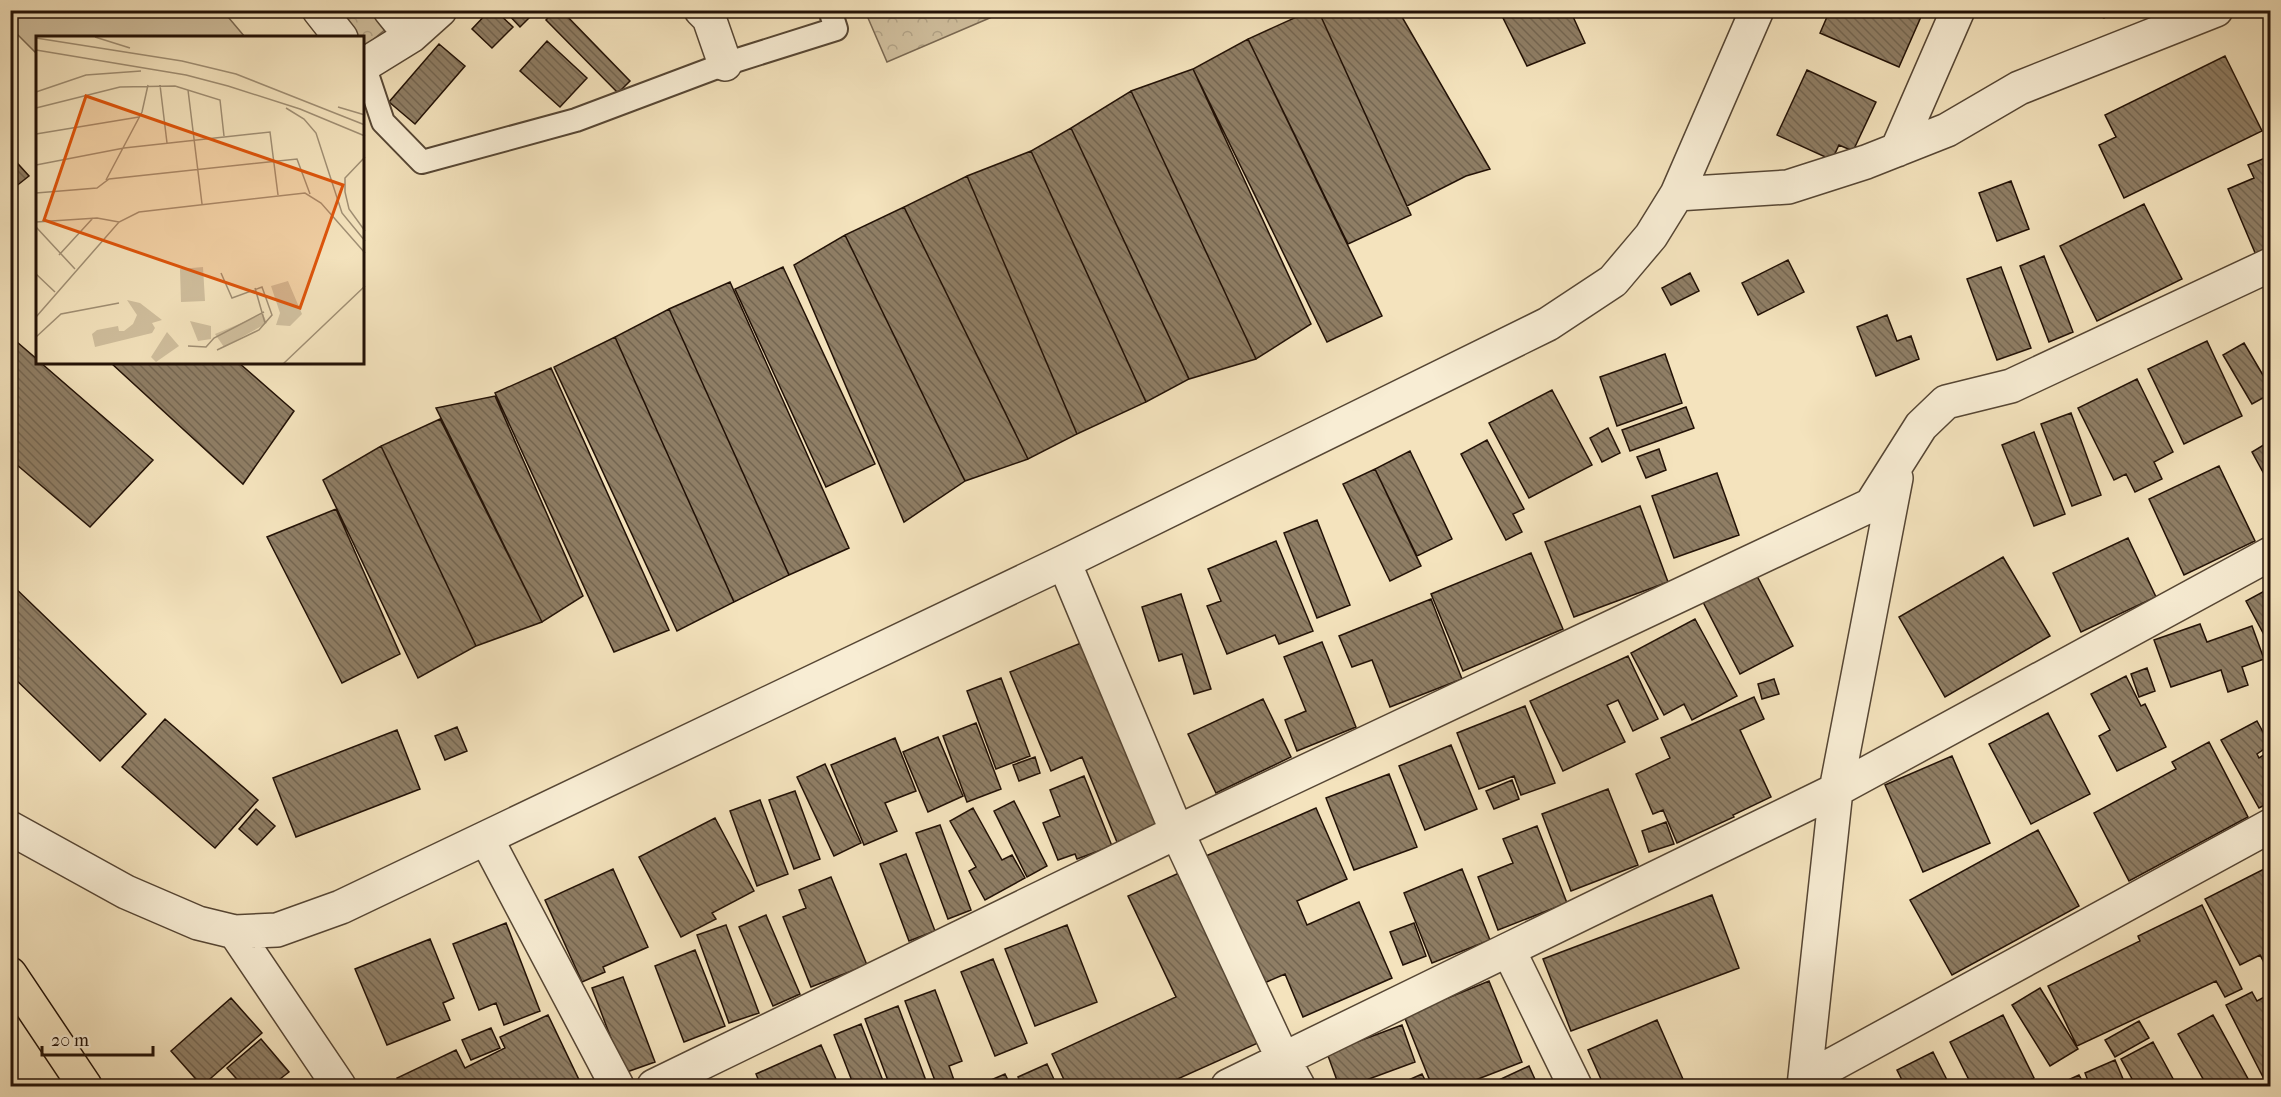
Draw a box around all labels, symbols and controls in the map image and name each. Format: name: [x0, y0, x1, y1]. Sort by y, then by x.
inset map: [36, 36, 364, 364]
scale bar: [42, 1019, 153, 1057]
text: 20 m: [51, 1030, 89, 1051]

